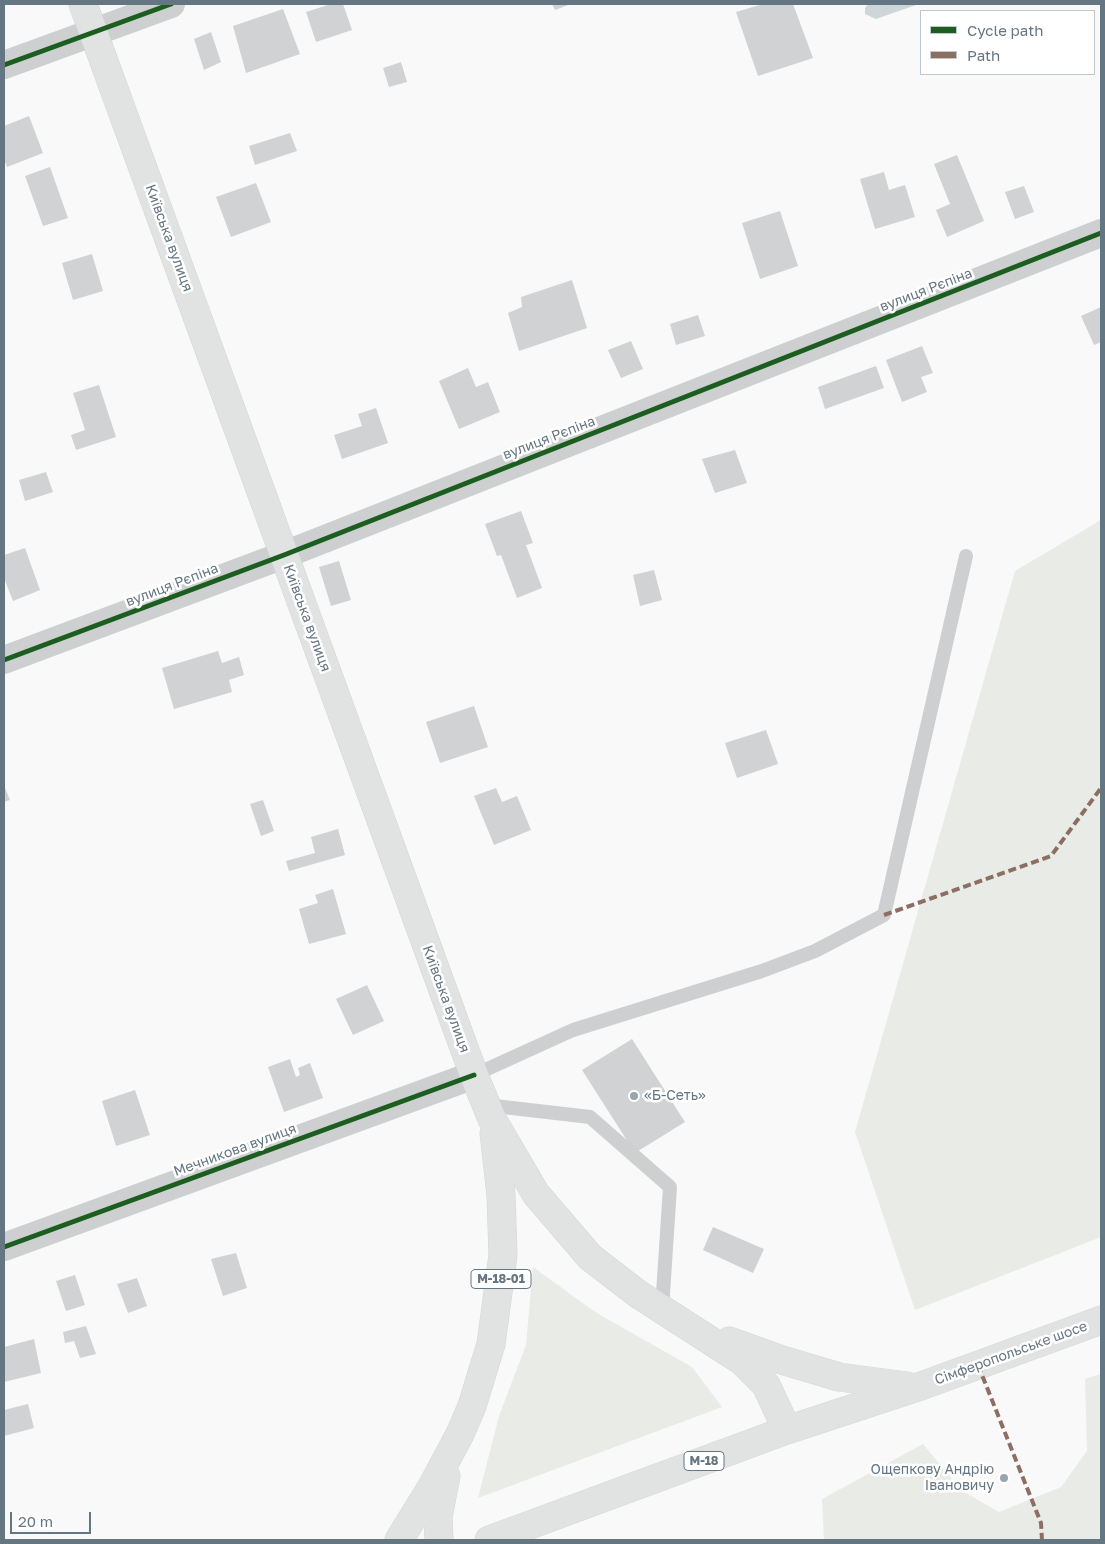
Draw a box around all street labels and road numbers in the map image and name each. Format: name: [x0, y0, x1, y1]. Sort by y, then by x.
street label: Київська вулиця: [142, 182, 196, 294]
street label: вулиця Рєпіна: [877, 265, 975, 315]
street label: вулиця Рєпіна: [500, 413, 598, 463]
street label: вулиця Рєпіна: [123, 560, 221, 610]
street label: Київська вулиця: [280, 562, 334, 674]
street label: Київська вулиця: [419, 943, 473, 1055]
street label: Мечникова вулиця: [171, 1120, 299, 1180]
road number: М-18-01: [471, 1270, 531, 1288]
street label: Сімферопольське шосе: [932, 1318, 1090, 1388]
road number: М-18: [684, 1452, 724, 1470]

